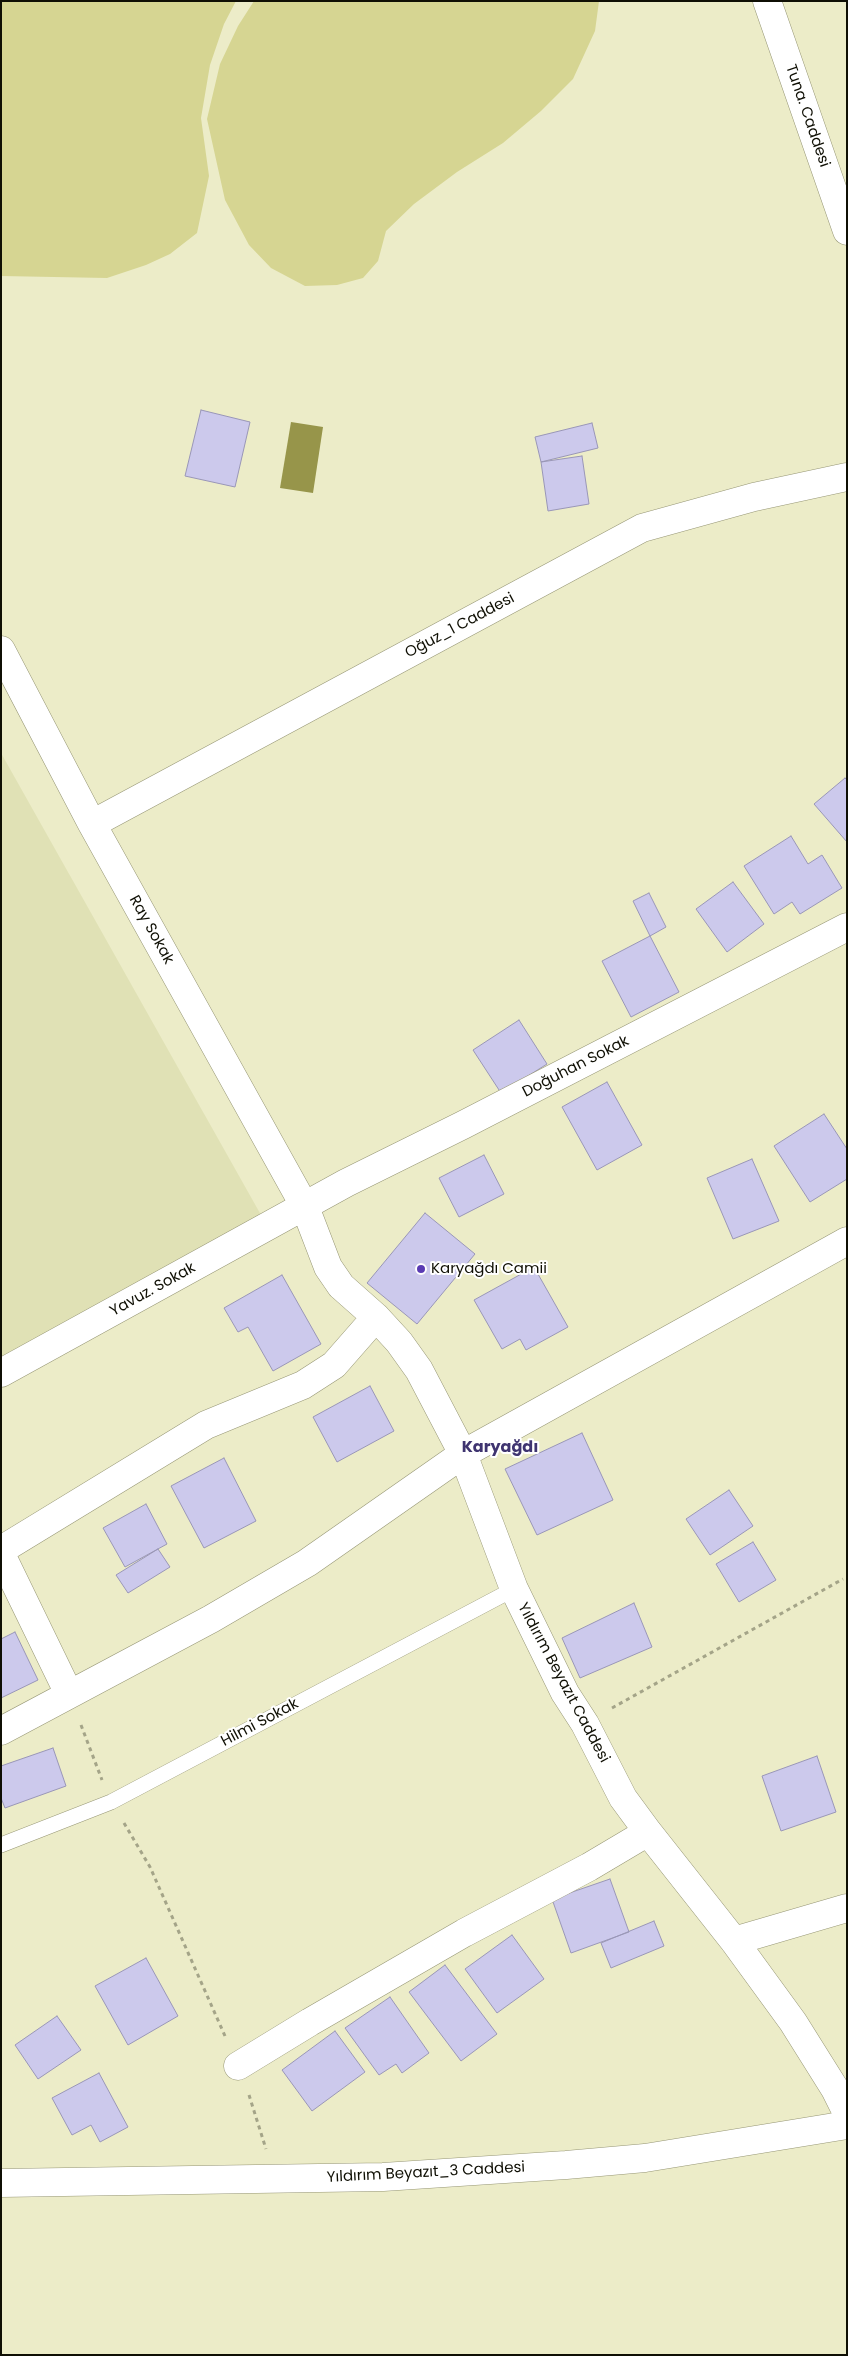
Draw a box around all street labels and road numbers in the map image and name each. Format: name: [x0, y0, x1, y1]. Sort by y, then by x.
street label: Tuna. Caddesi: [781, 62, 833, 170]
street label: Oğuz_1 Caddesi: [402, 590, 518, 662]
street label: Ray Sokak: [125, 893, 177, 967]
street label: Doğuhan Sokak: [520, 1032, 632, 1102]
street label: Yavuz. Sokak: [107, 1259, 199, 1321]
street label: Yıldırım Beyazıt Caddesi: [513, 1600, 613, 1766]
street label: Hilmi Sokak: [218, 1695, 302, 1751]
street label: Yıldırım Beyazıt_3 Caddesi: [326, 2159, 526, 2187]

